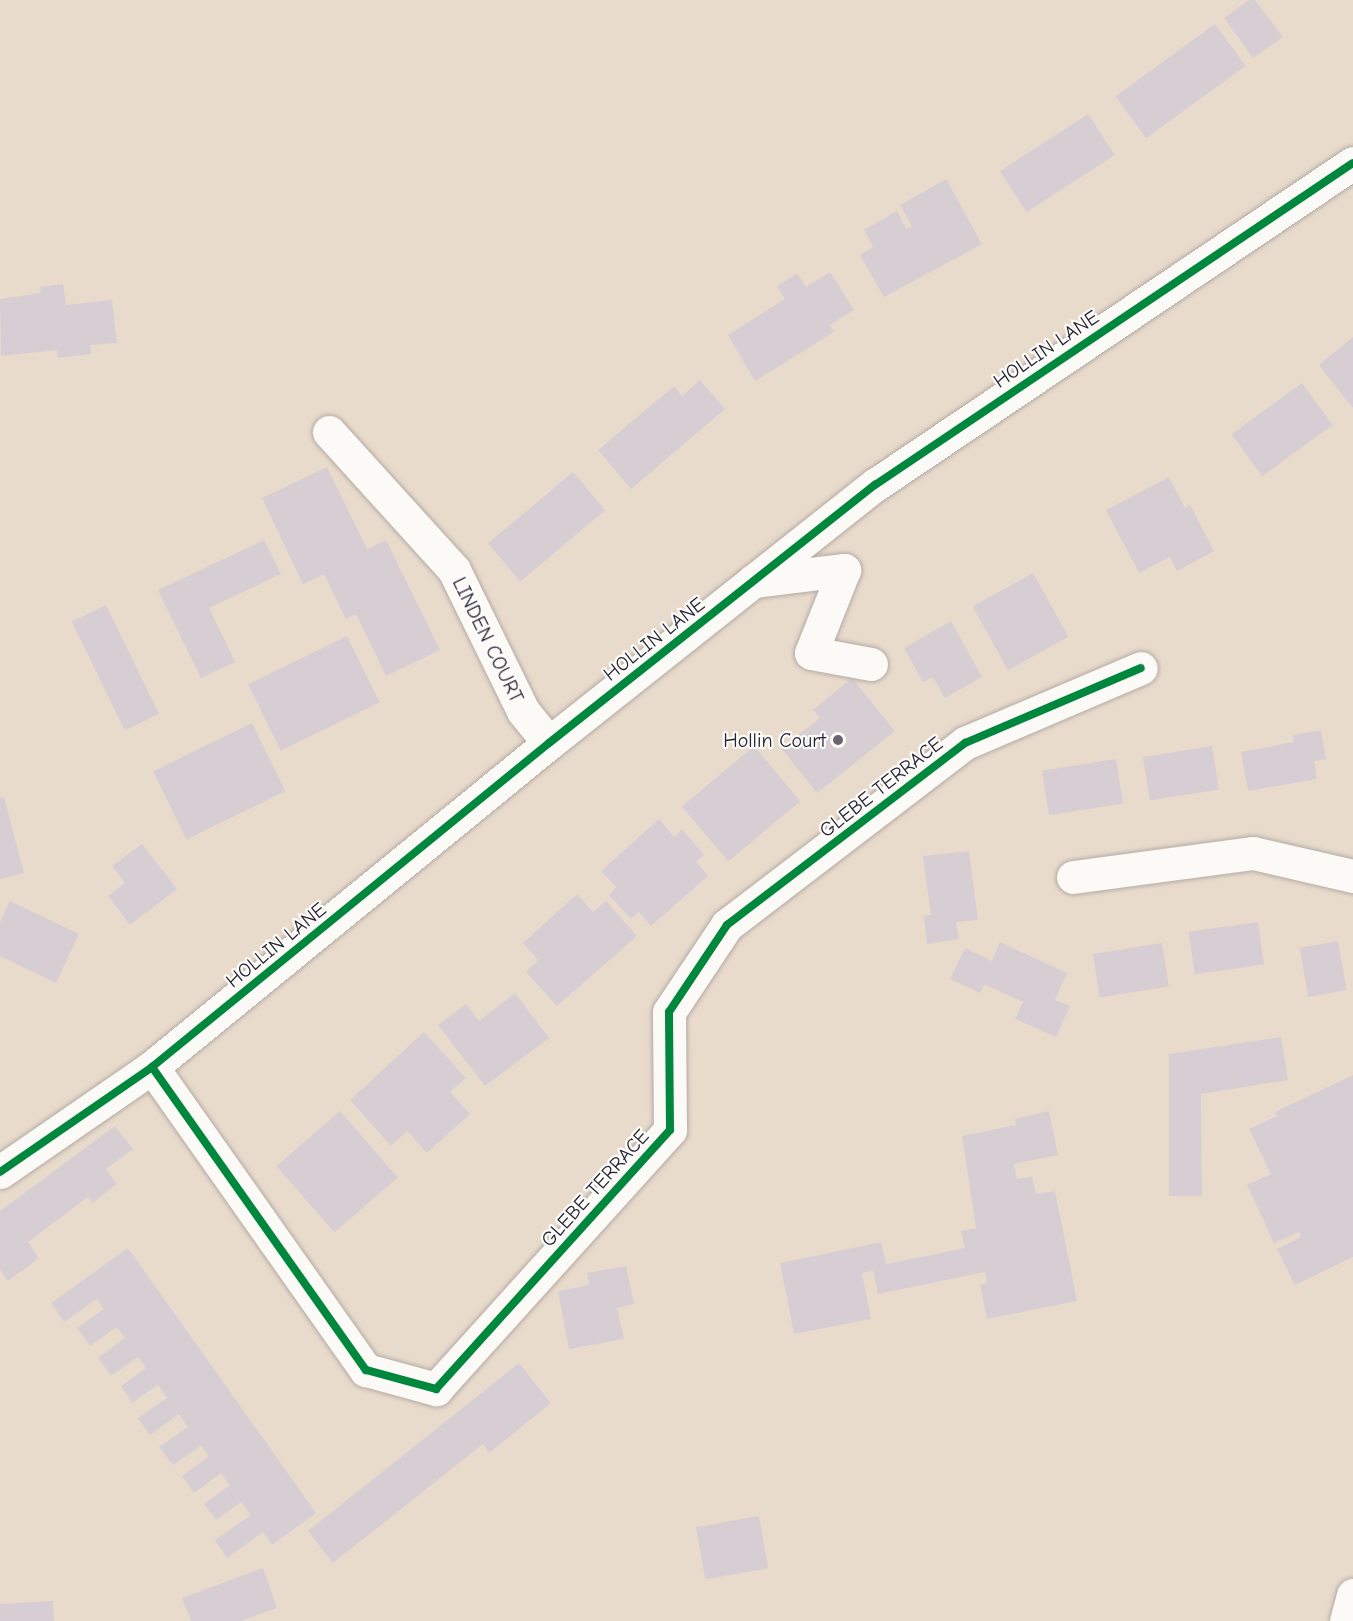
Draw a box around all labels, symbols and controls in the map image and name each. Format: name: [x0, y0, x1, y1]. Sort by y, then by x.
street label: HOLLIN LANE: [989, 305, 1103, 393]
street label: LINDEN COURT: [447, 573, 529, 707]
street label: HOLLIN LANE: [599, 592, 709, 686]
place label: Hollin Court: [723, 728, 826, 752]
street label: GLEBE TERRACE: [815, 731, 947, 843]
marker: Hollin Court: [831, 733, 845, 747]
street label: HOLLIN LANE: [221, 897, 331, 993]
street label: GLEBE TERRACE: [536, 1124, 654, 1252]

